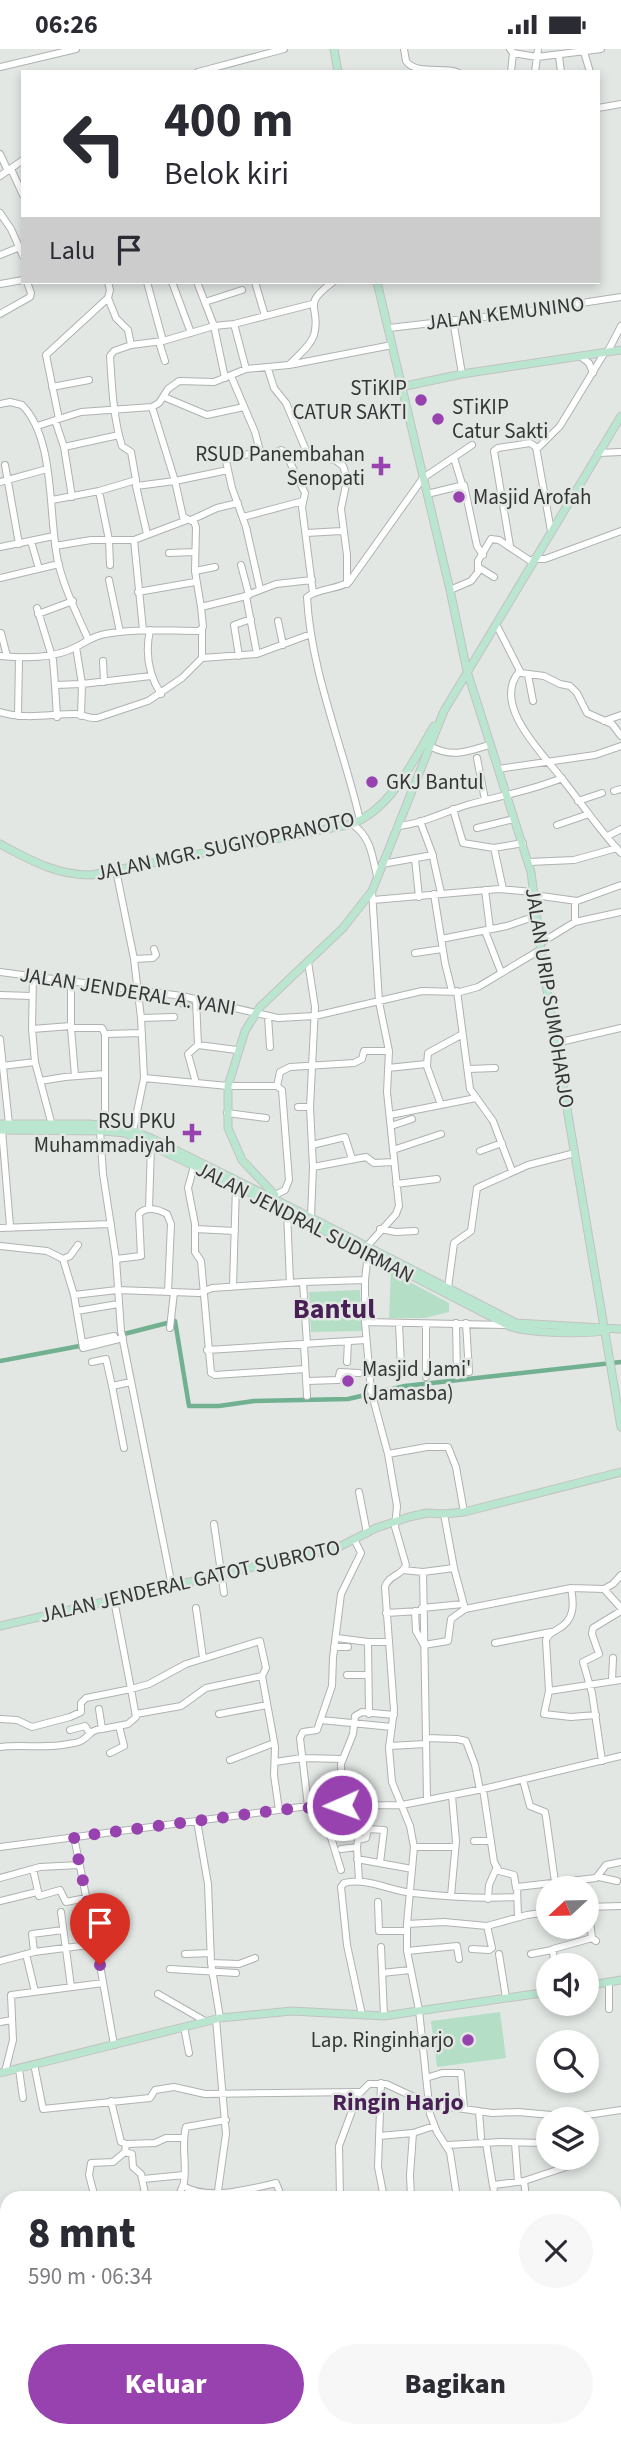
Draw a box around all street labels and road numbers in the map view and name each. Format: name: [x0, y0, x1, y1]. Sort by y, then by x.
street label: JALAN KEMUNINO: [424, 288, 586, 338]
street label: JALAN MGR. SUGIYOPRANOTO: [93, 804, 357, 888]
street label: JALAN URIP SUMOHARJO: [518, 886, 582, 1110]
street label: JALAN JENDERAL A. YANI: [18, 959, 238, 1023]
street label: JALAN JENDRAL SUDIRMAN: [191, 1154, 419, 1290]
street label: JALAN JENDERAL GATOT SUBROTO: [37, 1532, 343, 1630]

